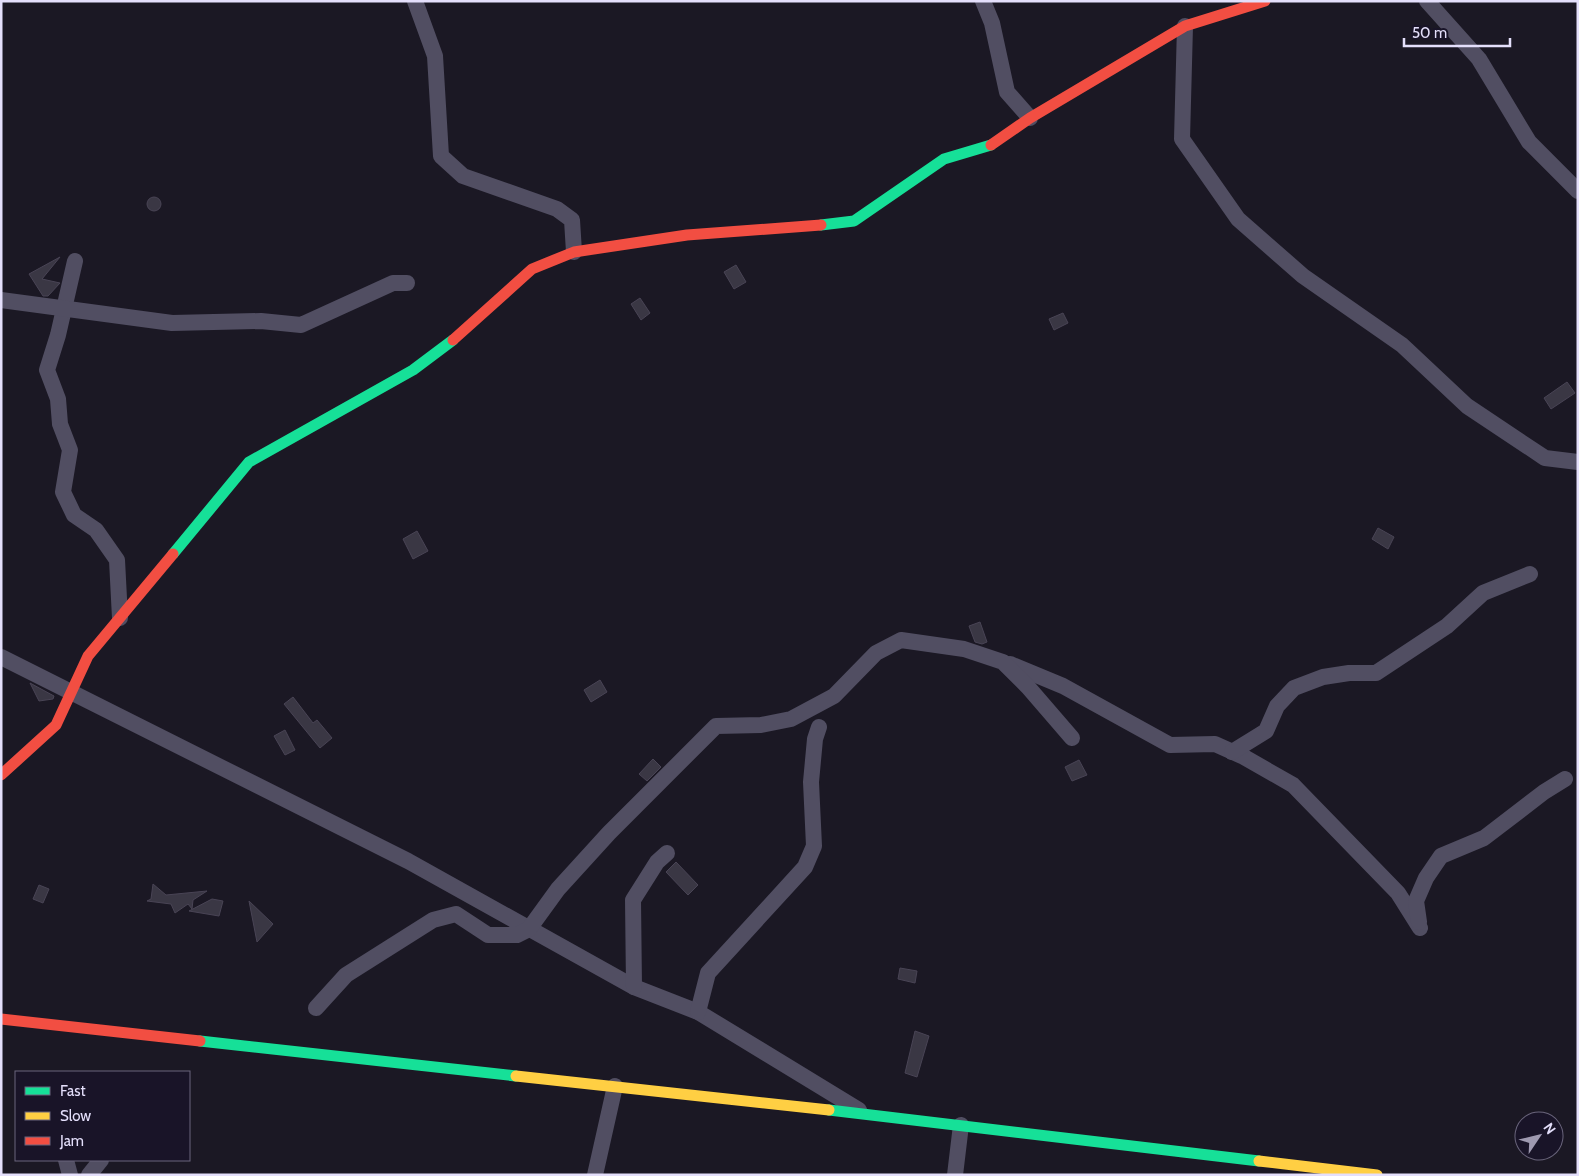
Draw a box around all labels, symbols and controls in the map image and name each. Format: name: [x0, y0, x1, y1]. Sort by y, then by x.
scale bar: [1404, 15, 1510, 47]
text: 50 m: [1412, 24, 1447, 42]
legend: [15, 1071, 190, 1161]
text: Fast: [60, 1082, 85, 1100]
text: Slow: [60, 1107, 91, 1125]
north arrow: [1514, 1111, 1564, 1161]
text: N: [1539, 1119, 1560, 1138]
text: Jam: [59, 1132, 84, 1150]

